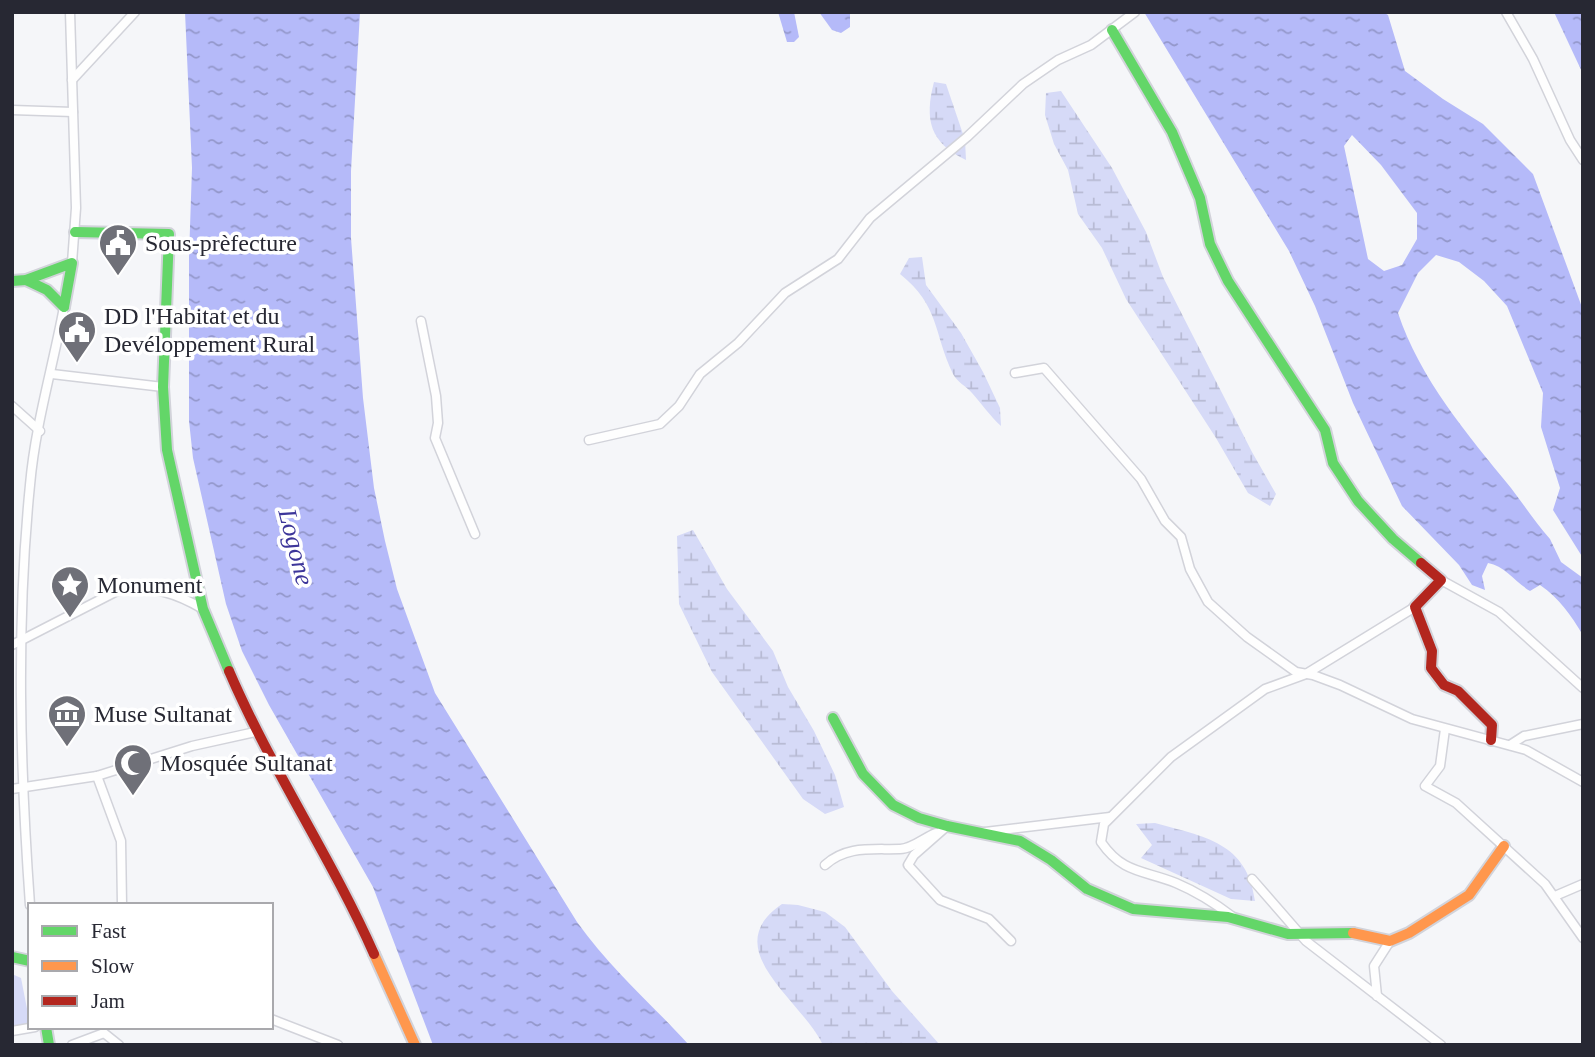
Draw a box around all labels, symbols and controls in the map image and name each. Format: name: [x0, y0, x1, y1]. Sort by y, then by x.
public building icon: Sous-prèfecture: [97, 222, 139, 277]
place label: Sous-prèfecture: [145, 230, 297, 256]
place label: DD l'Habitat et du Devéloppement Rural: [104, 303, 316, 357]
public building icon: DD l'Habitat et du Devéloppement Rural: [56, 309, 98, 364]
water label: Logone: [272, 505, 320, 588]
place icon: Monument: [49, 564, 91, 619]
place label: Monument: [97, 572, 203, 598]
museum icon: Muse Sultanat: [46, 693, 88, 748]
place label: Muse Sultanat: [94, 701, 232, 727]
mosque icon: Mosquée Sultanat: [112, 742, 154, 797]
place label: Mosquée Sultanat: [160, 750, 333, 776]
legend: [28, 903, 273, 1029]
text: Fast: [91, 919, 126, 943]
text: Slow: [91, 954, 135, 978]
text: Jam: [91, 989, 125, 1013]

